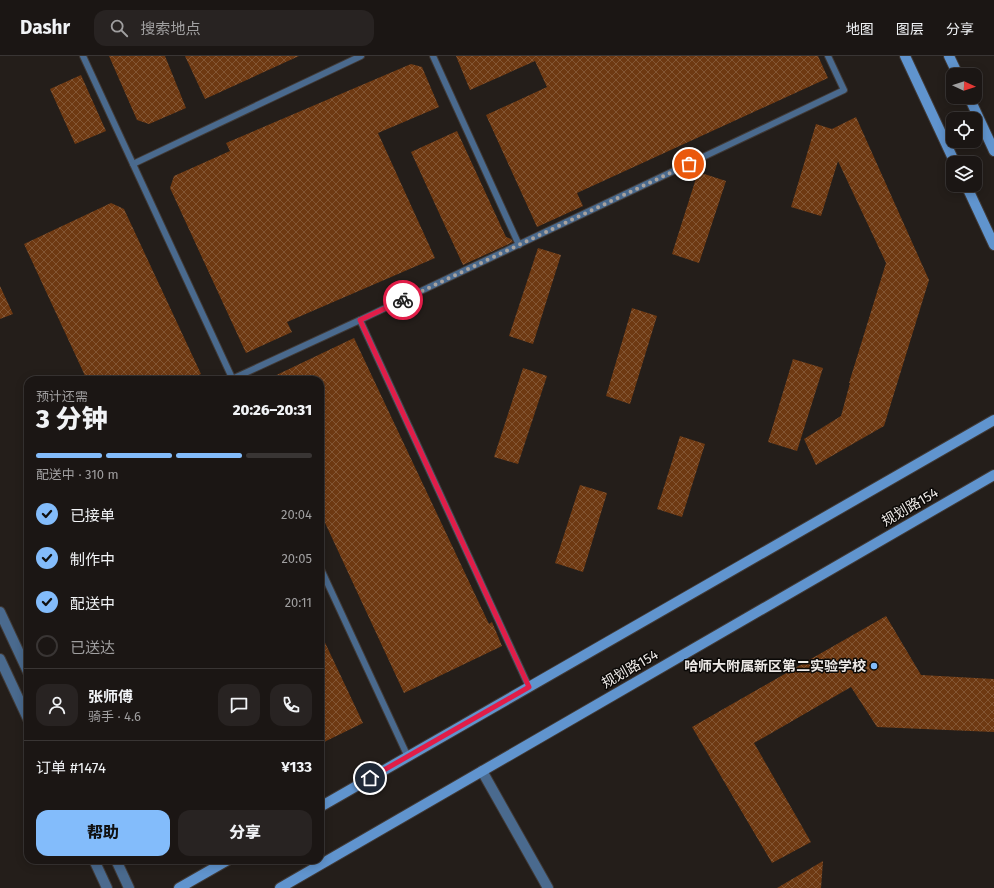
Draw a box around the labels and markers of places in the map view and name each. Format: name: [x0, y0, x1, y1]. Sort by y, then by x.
pin: [672, 147, 706, 181]
place label: 哈师大附属新区第二实验学校: [684, 658, 866, 675]
marker: 哈师大附属新区第二实验学校: [869, 661, 879, 671]
pin: [353, 761, 387, 795]

